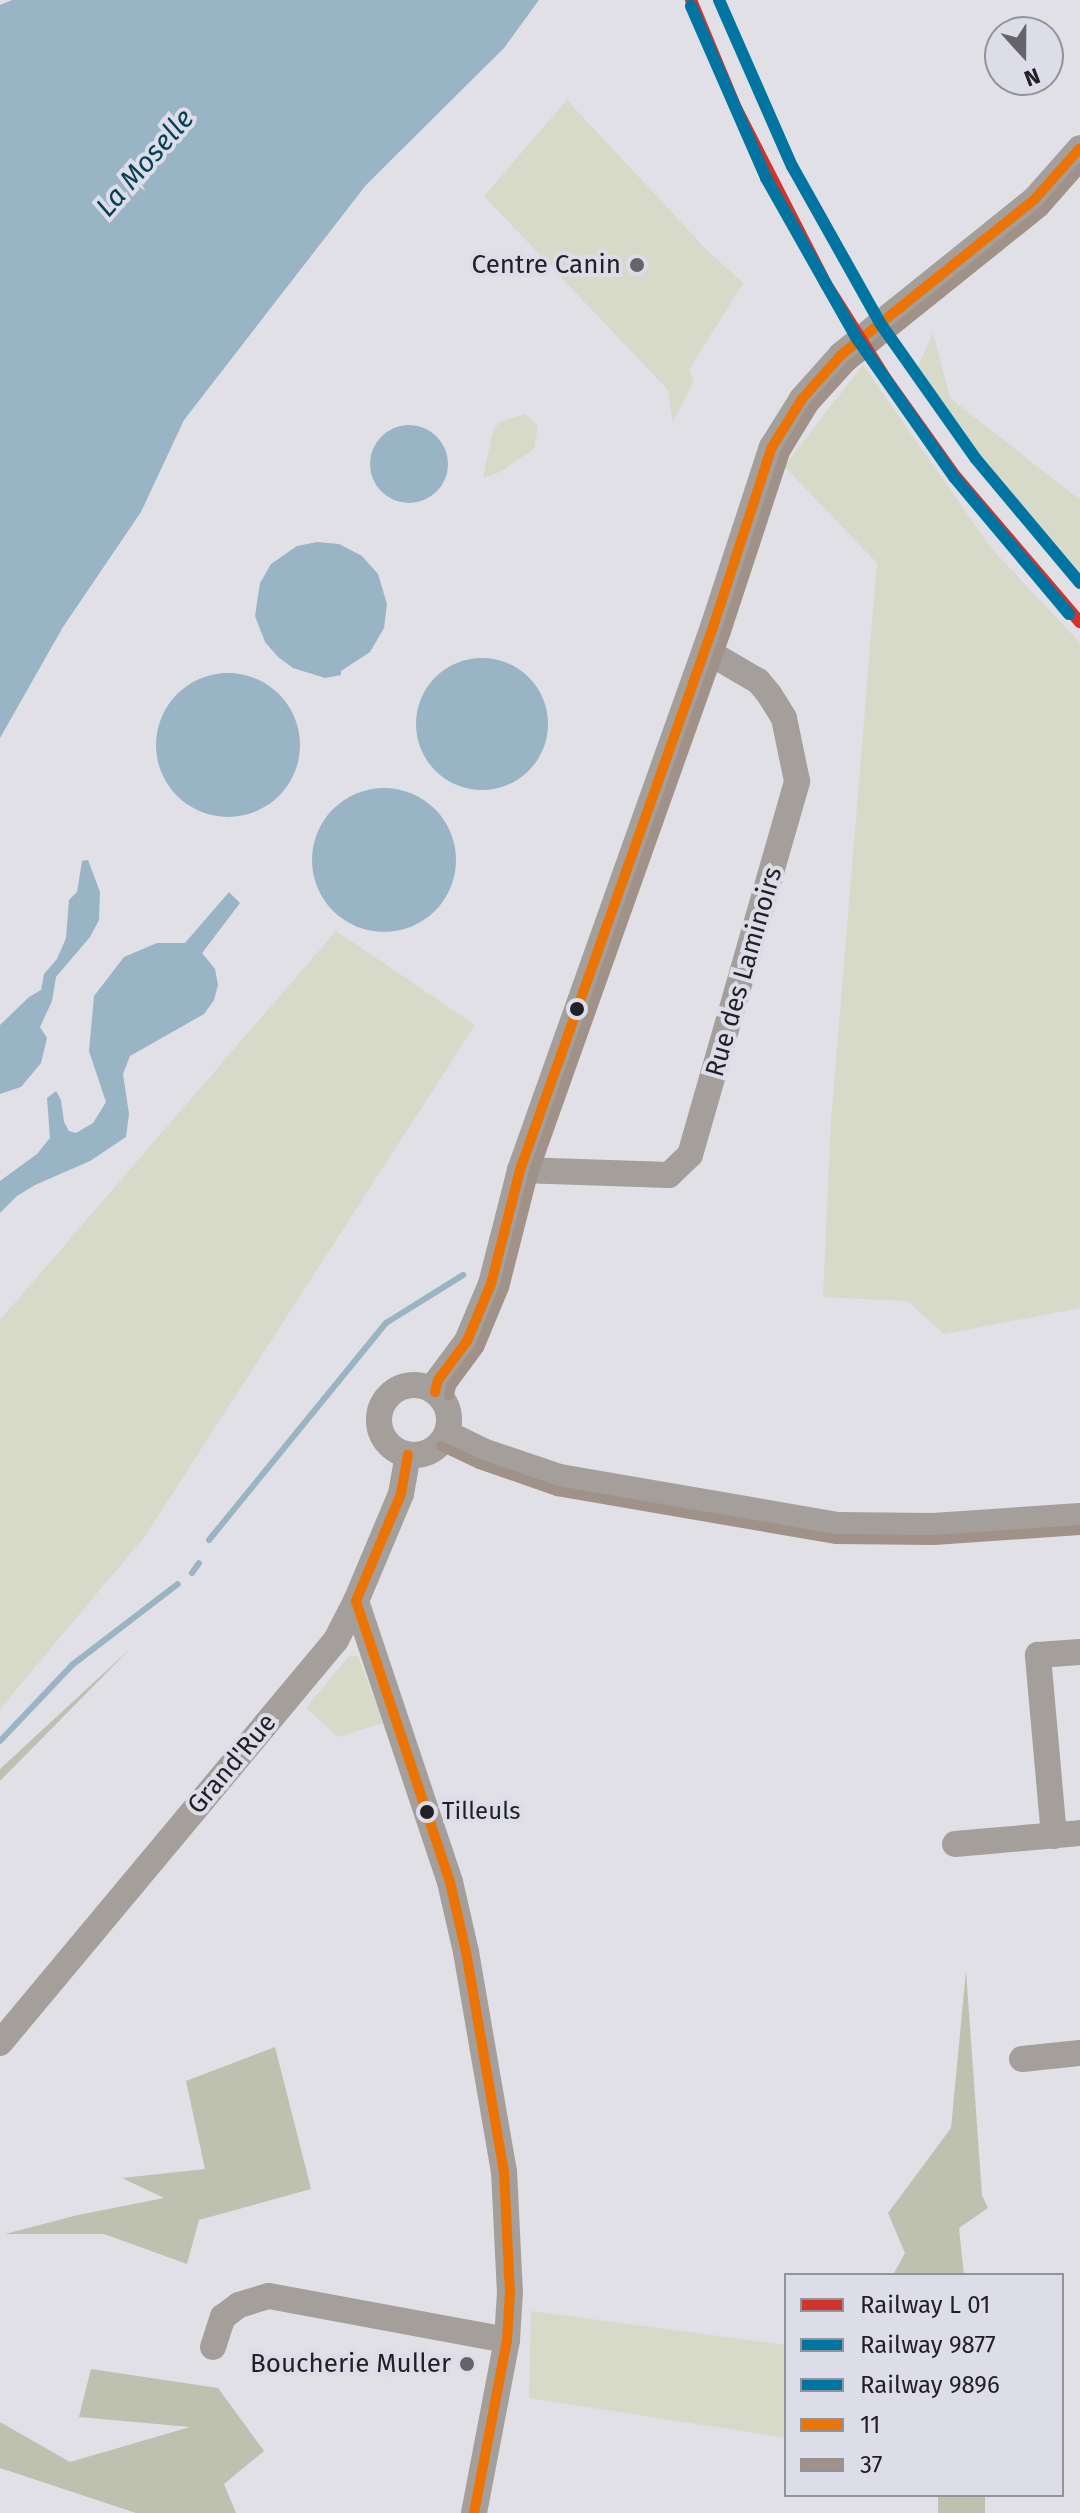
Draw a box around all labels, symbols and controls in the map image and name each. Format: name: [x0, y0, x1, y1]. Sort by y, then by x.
north arrow: [984, 16, 1064, 96]
text: N: [1020, 62, 1044, 92]
water label: La Moselle: [89, 102, 201, 224]
place label: Centre Canin: [472, 249, 621, 281]
marker: Centre Canin: [628, 256, 646, 274]
street label: Rue des Laminoirs: [699, 864, 789, 1080]
unlabelled marker: [569, 1001, 585, 1017]
street label: Grand'Rue: [181, 1708, 283, 1820]
place label: Tilleuls: [442, 1798, 520, 1826]
marker: Tilleuls: [419, 1804, 435, 1820]
legend: [784, 2273, 1064, 2497]
text: Railway L 01: [860, 2291, 990, 2319]
text: Railway 9877: [860, 2331, 996, 2359]
place label: Boucherie Muller: [250, 2348, 451, 2380]
marker: Boucherie Muller: [458, 2355, 476, 2373]
text: Railway 9896: [860, 2371, 1000, 2399]
text: 11: [860, 2411, 880, 2439]
text: 37: [860, 2451, 883, 2479]

